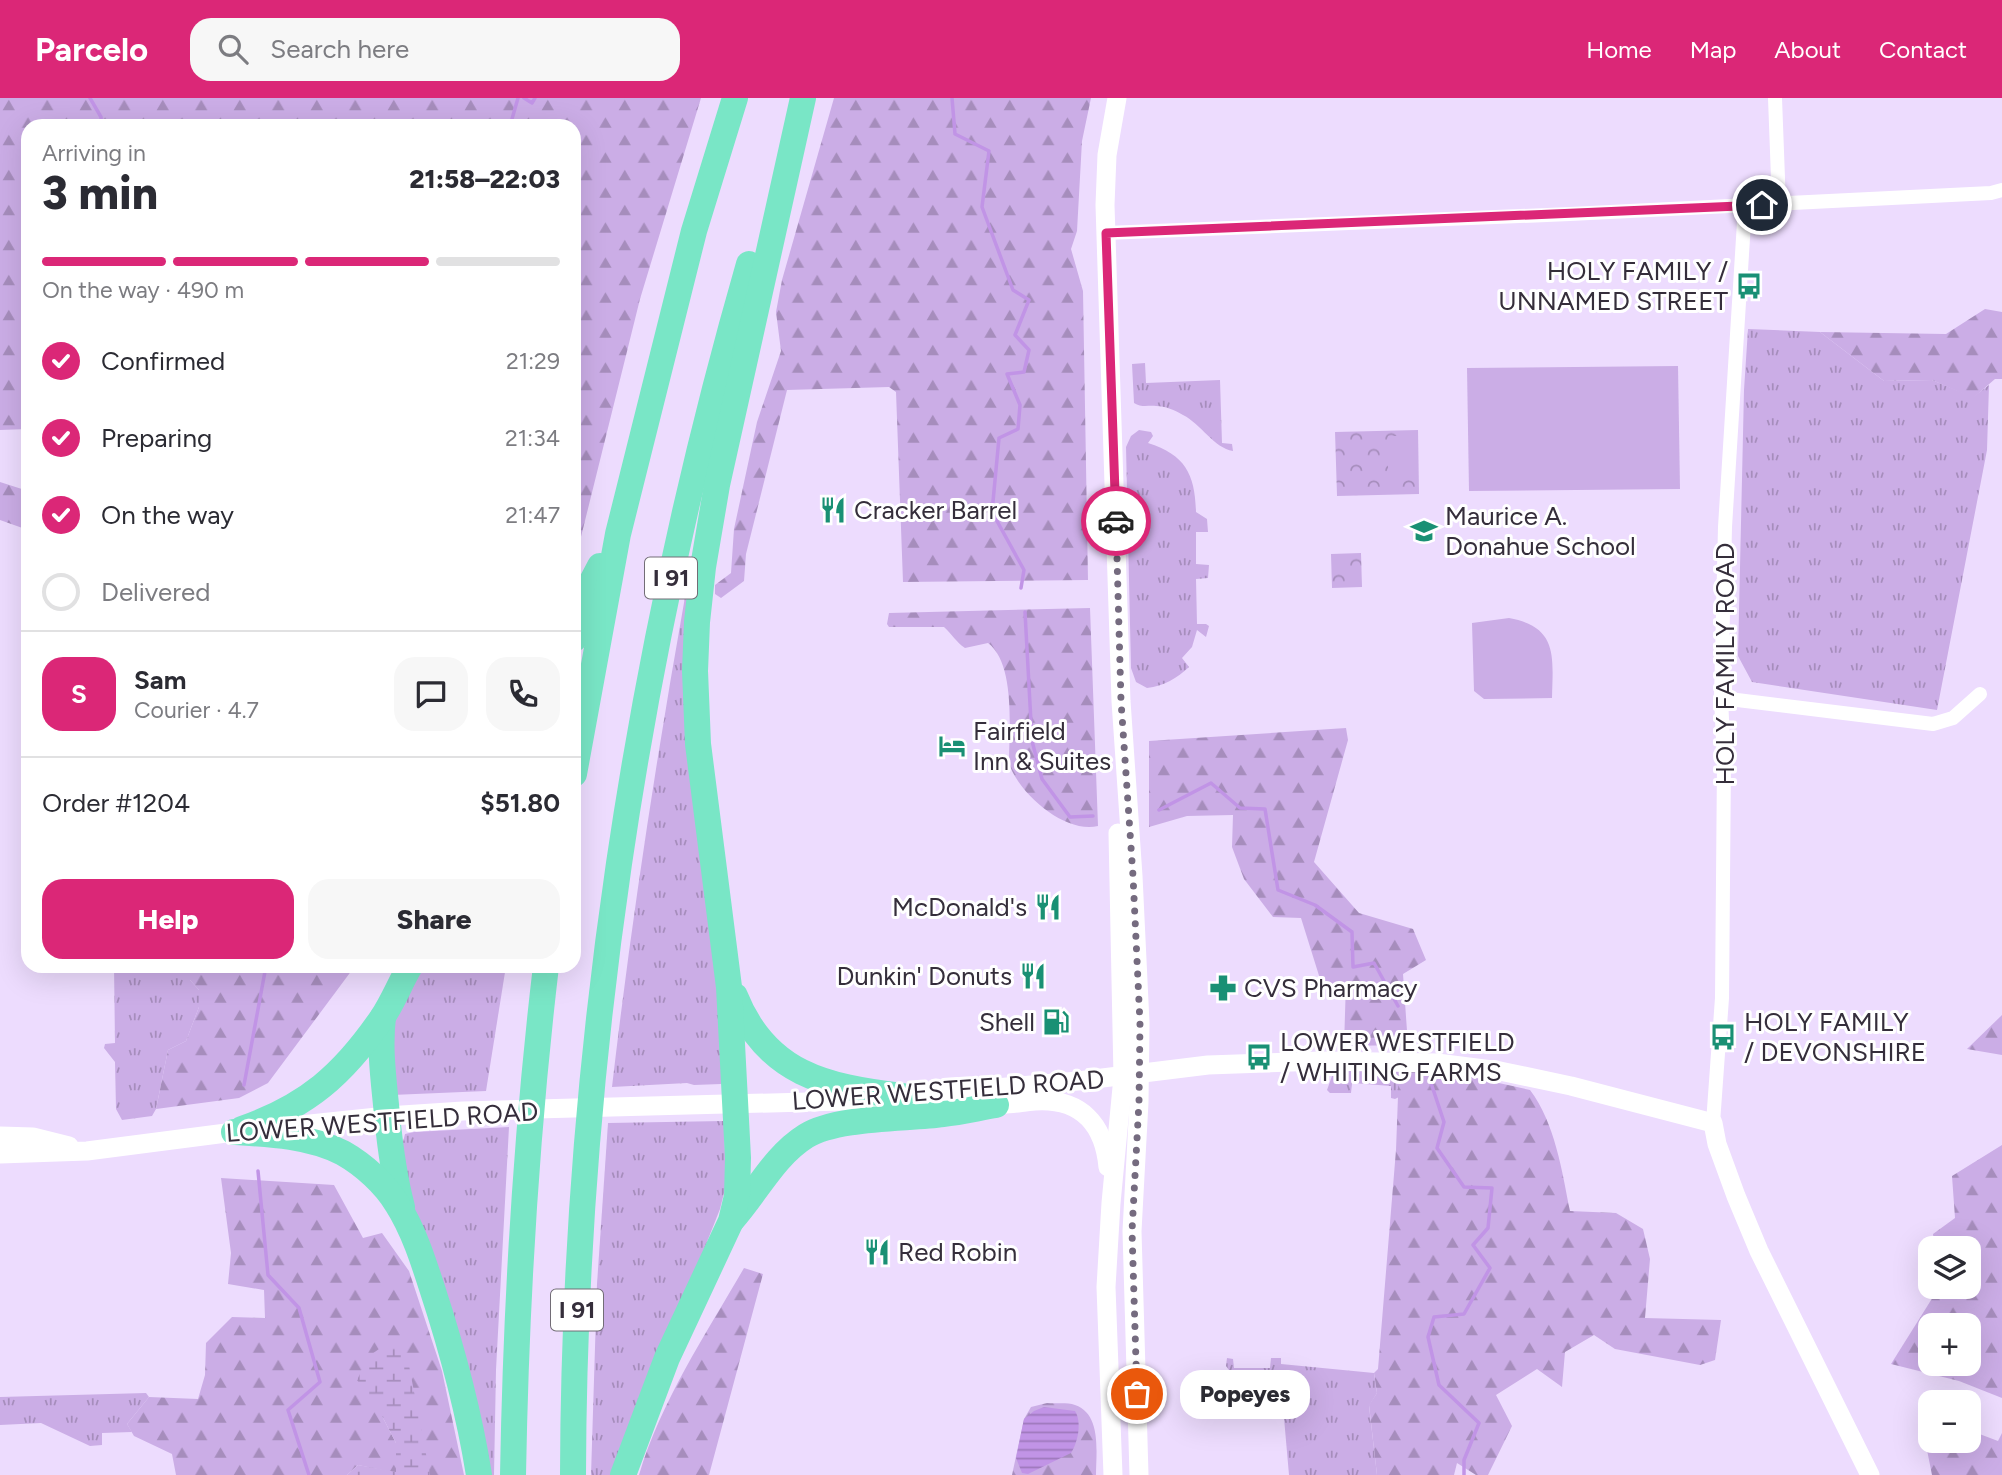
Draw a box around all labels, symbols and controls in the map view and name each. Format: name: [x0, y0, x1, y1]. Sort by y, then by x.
search box: [190, 18, 680, 81]
text: Parcelo: [35, 30, 148, 69]
icon: search: [214, 30, 252, 68]
text: Search here: [270, 33, 409, 65]
text: Home: [1586, 35, 1652, 64]
text: Map: [1690, 35, 1736, 64]
text: About: [1774, 35, 1841, 64]
text: Contact: [1879, 35, 1967, 64]
text: Arriving in: [42, 139, 146, 167]
text: 21:58–22:03: [409, 163, 560, 195]
text: 3 min: [42, 165, 158, 221]
pin: [1732, 175, 1792, 235]
icon: home: [1743, 186, 1781, 224]
place label: HOLY FAMILY / UNNAMED STREET: [1498, 255, 1729, 317]
bus stop icon: HOLY FAMILY / UNNAMED STREET: [1734, 271, 1764, 301]
text: On the way · 490 m: [42, 276, 244, 304]
icon: check: [42, 342, 80, 380]
text: Confirmed: [101, 345, 225, 377]
text: 21:29: [506, 347, 560, 375]
icon: check: [42, 419, 80, 457]
text: Preparing: [101, 422, 212, 454]
text: 21:34: [505, 424, 560, 452]
courier: [1081, 486, 1151, 556]
place label: Cracker Barrel: [854, 494, 1017, 526]
restaurant icon: Cracker Barrel: [818, 495, 848, 525]
icon: check: [42, 496, 80, 534]
text: On the way: [101, 499, 234, 531]
place label: Maurice A. Donahue School: [1445, 500, 1636, 562]
text: 21:47: [505, 501, 560, 529]
icon: car: [1097, 502, 1135, 540]
school or university icon: Maurice A. Donahue School: [1409, 516, 1439, 546]
street label: HOLY FAMILY ROAD: [1709, 542, 1741, 786]
road number: I 91: [645, 558, 697, 598]
text: Delivered: [101, 576, 210, 608]
button: chat: [394, 657, 468, 731]
button: phone: [486, 657, 560, 731]
text: Sam: [134, 664, 186, 696]
text: S: [71, 678, 87, 710]
text: Courier · 4.7: [134, 696, 259, 724]
place label: Fairfield Inn & Suites: [973, 715, 1111, 777]
hotel icon: Fairfield Inn & Suites: [937, 731, 967, 761]
text: Order #1204: [42, 787, 190, 819]
text: $51.80: [480, 787, 560, 819]
button: Help: [42, 879, 294, 959]
button: Share: [308, 879, 560, 959]
place label: McDonald's: [892, 891, 1027, 923]
restaurant icon: McDonald's: [1033, 892, 1063, 922]
place label: Dunkin' Donuts: [836, 960, 1012, 992]
restaurant icon: Dunkin' Donuts: [1018, 961, 1048, 991]
place label: CVS Pharmacy: [1244, 972, 1418, 1004]
pharmacy icon: CVS Pharmacy: [1208, 973, 1238, 1003]
place label: Shell: [979, 1006, 1035, 1038]
place label: HOLY FAMILY / DEVONSHIRE: [1744, 1006, 1926, 1068]
fuel station icon: Shell: [1041, 1007, 1071, 1037]
bus stop icon: HOLY FAMILY / DEVONSHIRE: [1708, 1022, 1738, 1052]
place label: LOWER WESTFIELD / WHITING FARMS: [1280, 1026, 1515, 1088]
bus stop icon: LOWER WESTFIELD / WHITING FARMS: [1244, 1042, 1274, 1072]
street label: LOWER WESTFIELD ROAD: [791, 1063, 1105, 1117]
street label: LOWER WESTFIELD ROAD: [225, 1095, 539, 1149]
place label: Red Robin: [898, 1236, 1017, 1268]
map controls: [1918, 1236, 1981, 1453]
button: layers: [1918, 1236, 1981, 1299]
restaurant icon: Red Robin: [862, 1237, 892, 1267]
road number: I 91: [551, 1290, 603, 1330]
button: +: [1918, 1313, 1981, 1376]
pin: [1107, 1364, 1167, 1424]
callout: Popeyes: [1179, 1370, 1308, 1418]
icon: bag: [1118, 1375, 1156, 1413]
text: Popeyes: [1200, 1380, 1290, 1408]
button: −: [1918, 1390, 1981, 1453]

